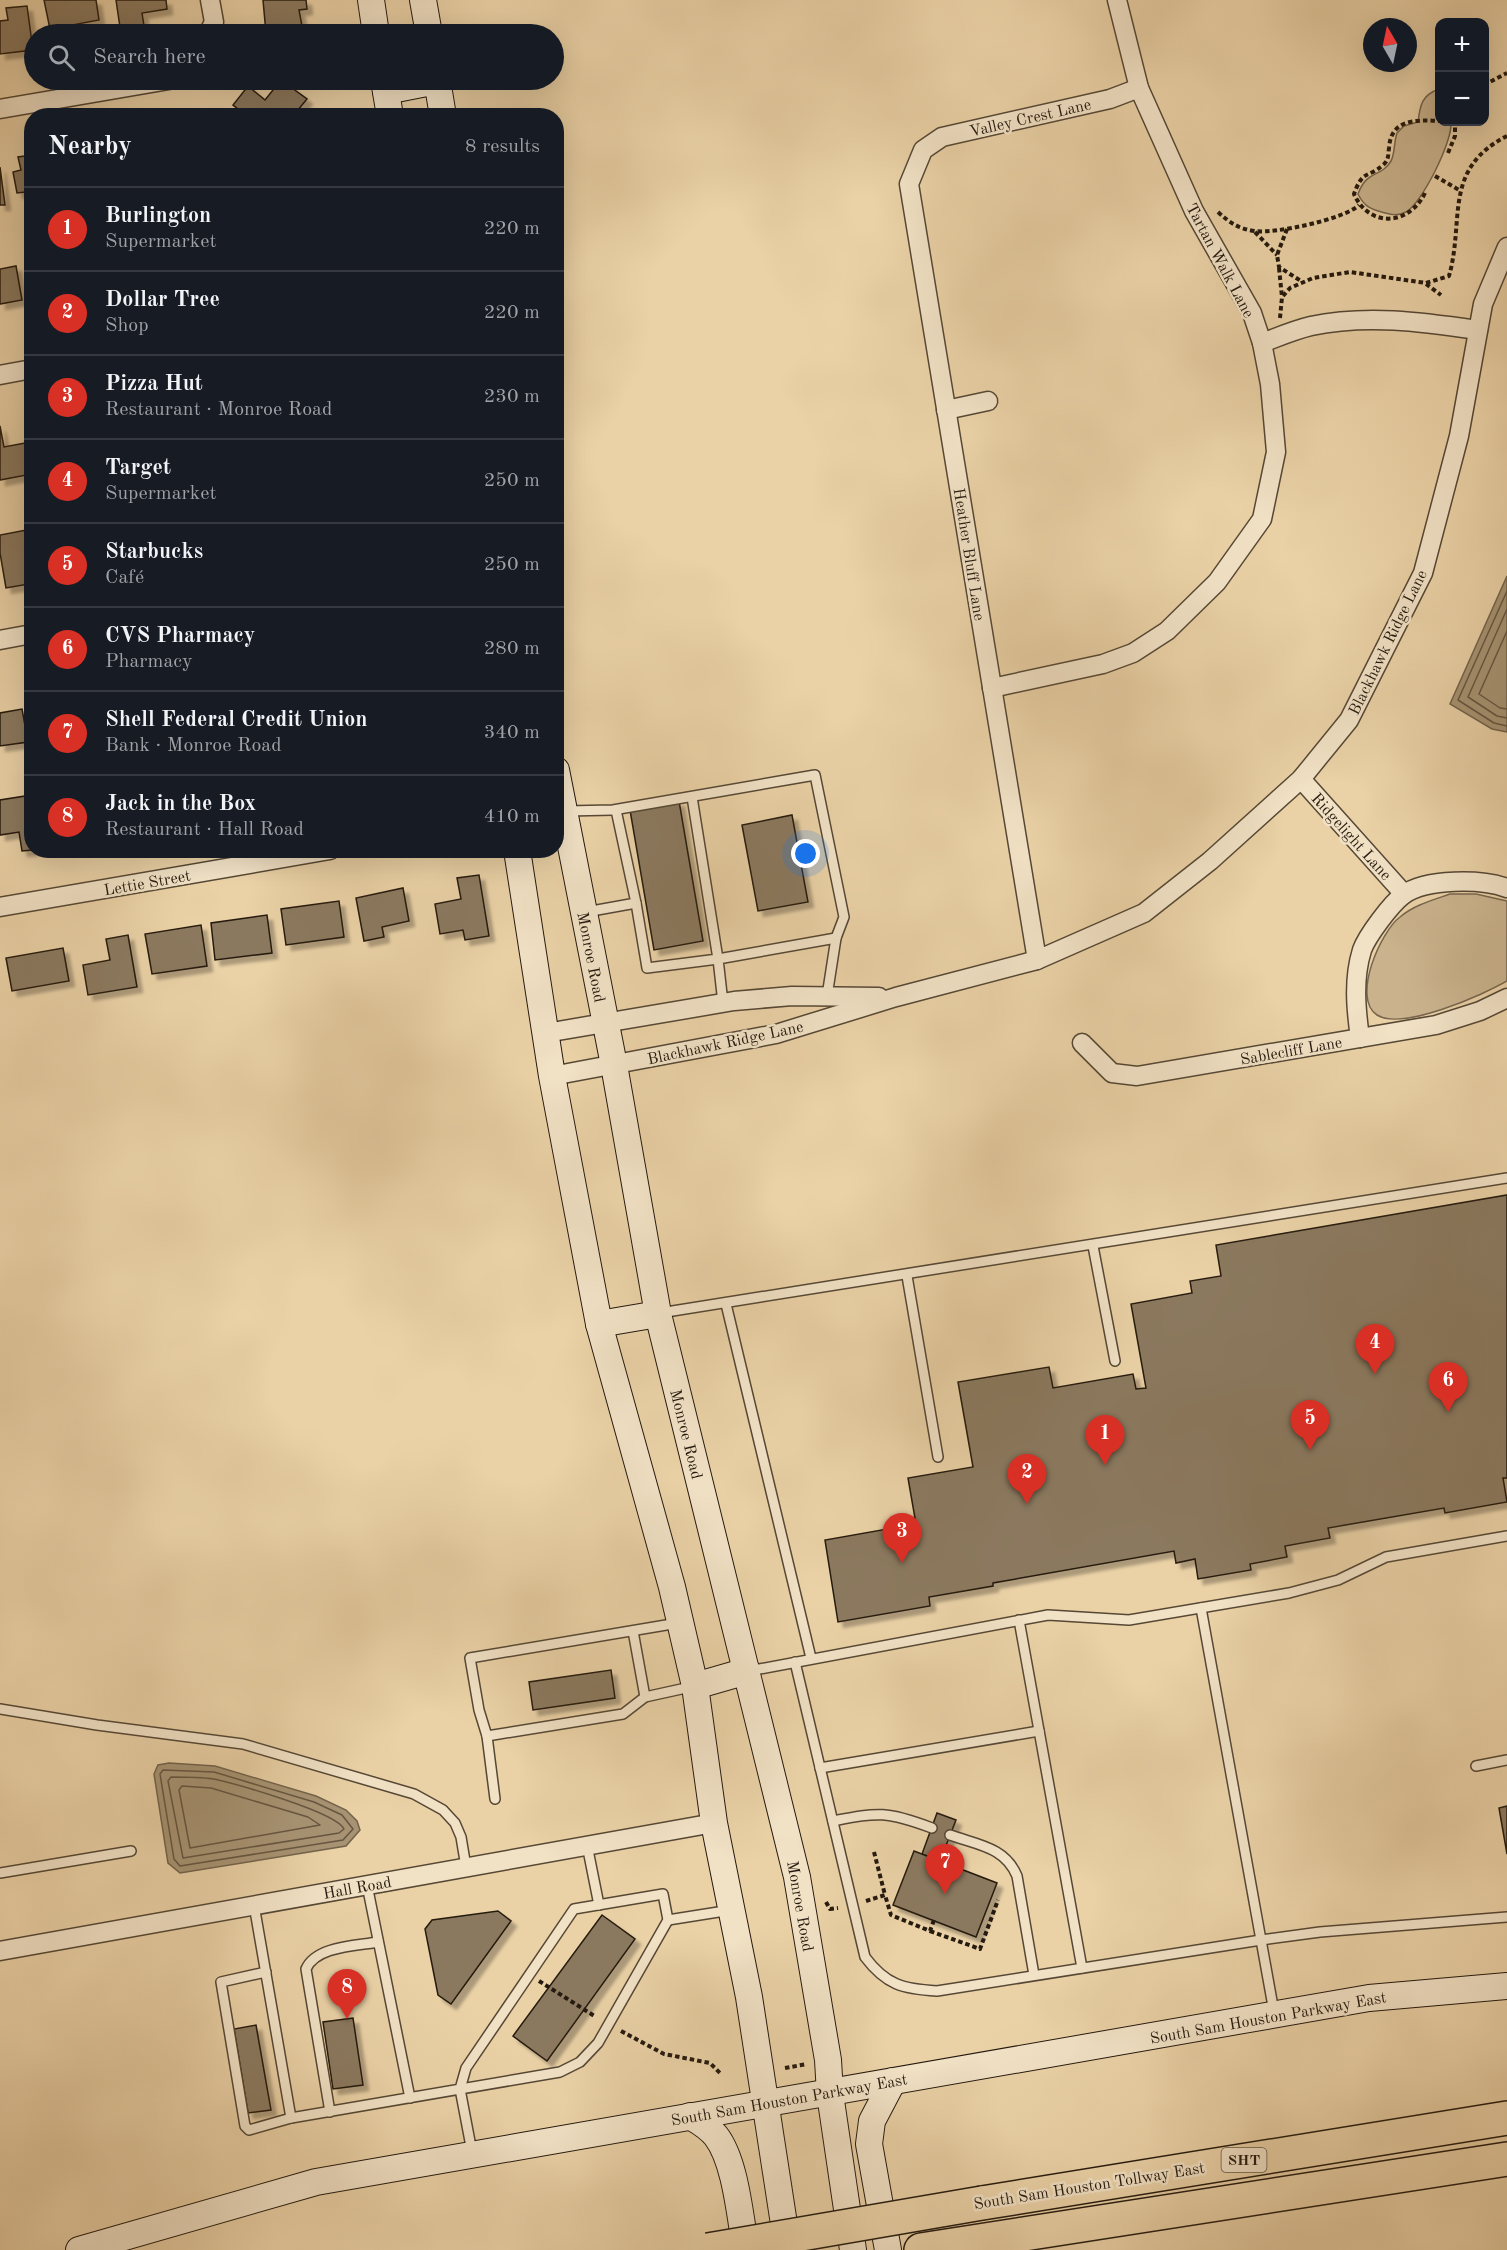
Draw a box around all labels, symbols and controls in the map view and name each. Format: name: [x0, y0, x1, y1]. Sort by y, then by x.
north arrow: [1363, 18, 1417, 72]
map controls: [1435, 18, 1489, 126]
button: +: [1435, 18, 1489, 72]
search box: [24, 24, 564, 90]
icon: search: [45, 41, 78, 74]
text: Search here: [93, 46, 206, 68]
button: −: [1435, 72, 1489, 126]
street label: Valley Crest Lane: [968, 97, 1093, 141]
text: Nearby: [48, 134, 132, 160]
text: 8 results: [465, 137, 540, 157]
street label: Tartan Walk Lane: [1182, 201, 1256, 321]
text: Burlington: [105, 205, 211, 227]
text: 1: [62, 219, 73, 239]
text: 220 m: [484, 219, 540, 239]
text: Supermarket: [105, 232, 216, 252]
text: Dollar Tree: [105, 289, 220, 311]
text: 2: [62, 303, 73, 323]
text: 220 m: [484, 303, 540, 323]
text: Shop: [105, 316, 149, 336]
text: Pizza Hut: [105, 373, 203, 395]
text: 3: [62, 387, 73, 407]
text: 230 m: [484, 387, 540, 407]
text: Restaurant · Monroe Road: [105, 400, 332, 420]
text: Target: [105, 457, 171, 479]
text: 4: [62, 471, 73, 491]
text: 250 m: [484, 471, 540, 491]
text: Supermarket: [105, 484, 216, 504]
street label: Heather Bluff Lane: [950, 487, 986, 622]
text: Starbucks: [105, 541, 203, 563]
text: 5: [62, 555, 73, 575]
text: 250 m: [484, 555, 540, 575]
text: Café: [105, 568, 144, 588]
street label: Blackhawk Ridge Lane: [1347, 568, 1431, 718]
text: CVS Pharmacy: [105, 625, 255, 647]
text: 6: [62, 639, 73, 659]
text: 280 m: [484, 639, 540, 659]
text: Pharmacy: [105, 652, 193, 672]
text: Shell Federal Credit Union: [105, 709, 368, 731]
text: 7: [62, 723, 73, 743]
text: 340 m: [484, 723, 540, 743]
text: Bank · Monroe Road: [105, 736, 282, 756]
street label: Ridgelight Lane: [1307, 791, 1394, 884]
text: Jack in the Box: [105, 793, 256, 815]
text: 8: [62, 807, 73, 827]
text: 410 m: [484, 807, 540, 827]
text: Restaurant · Hall Road: [105, 820, 304, 840]
your location: [791, 839, 820, 868]
street label: Lettie Street: [103, 868, 192, 899]
street label: Monroe Road: [573, 911, 607, 1004]
street label: Blackhawk Ridge Lane: [646, 1020, 805, 1068]
street label: Sablecliff Lane: [1239, 1035, 1343, 1069]
pin: 4: [1356, 1324, 1394, 1374]
pin: 6: [1428, 1362, 1468, 1412]
street label: Monroe Road: [666, 1388, 704, 1481]
pin: 5: [1290, 1400, 1330, 1450]
pin: 1: [1086, 1416, 1124, 1465]
pin: 2: [1008, 1454, 1046, 1504]
pin: 3: [882, 1514, 922, 1563]
pin: 7: [926, 1844, 964, 1894]
street label: Monroe Road: [783, 1860, 815, 1953]
street label: Hall Road: [322, 1875, 393, 1903]
pin: 8: [328, 1970, 366, 2019]
street label: South Sam Houston Parkway East: [1149, 1990, 1388, 2048]
street label: South Sam Houston Parkway East: [670, 2072, 909, 2130]
road number: SHT: [1222, 2148, 1266, 2172]
street label: South Sam Houston Tollway East: [973, 2161, 1206, 2213]

